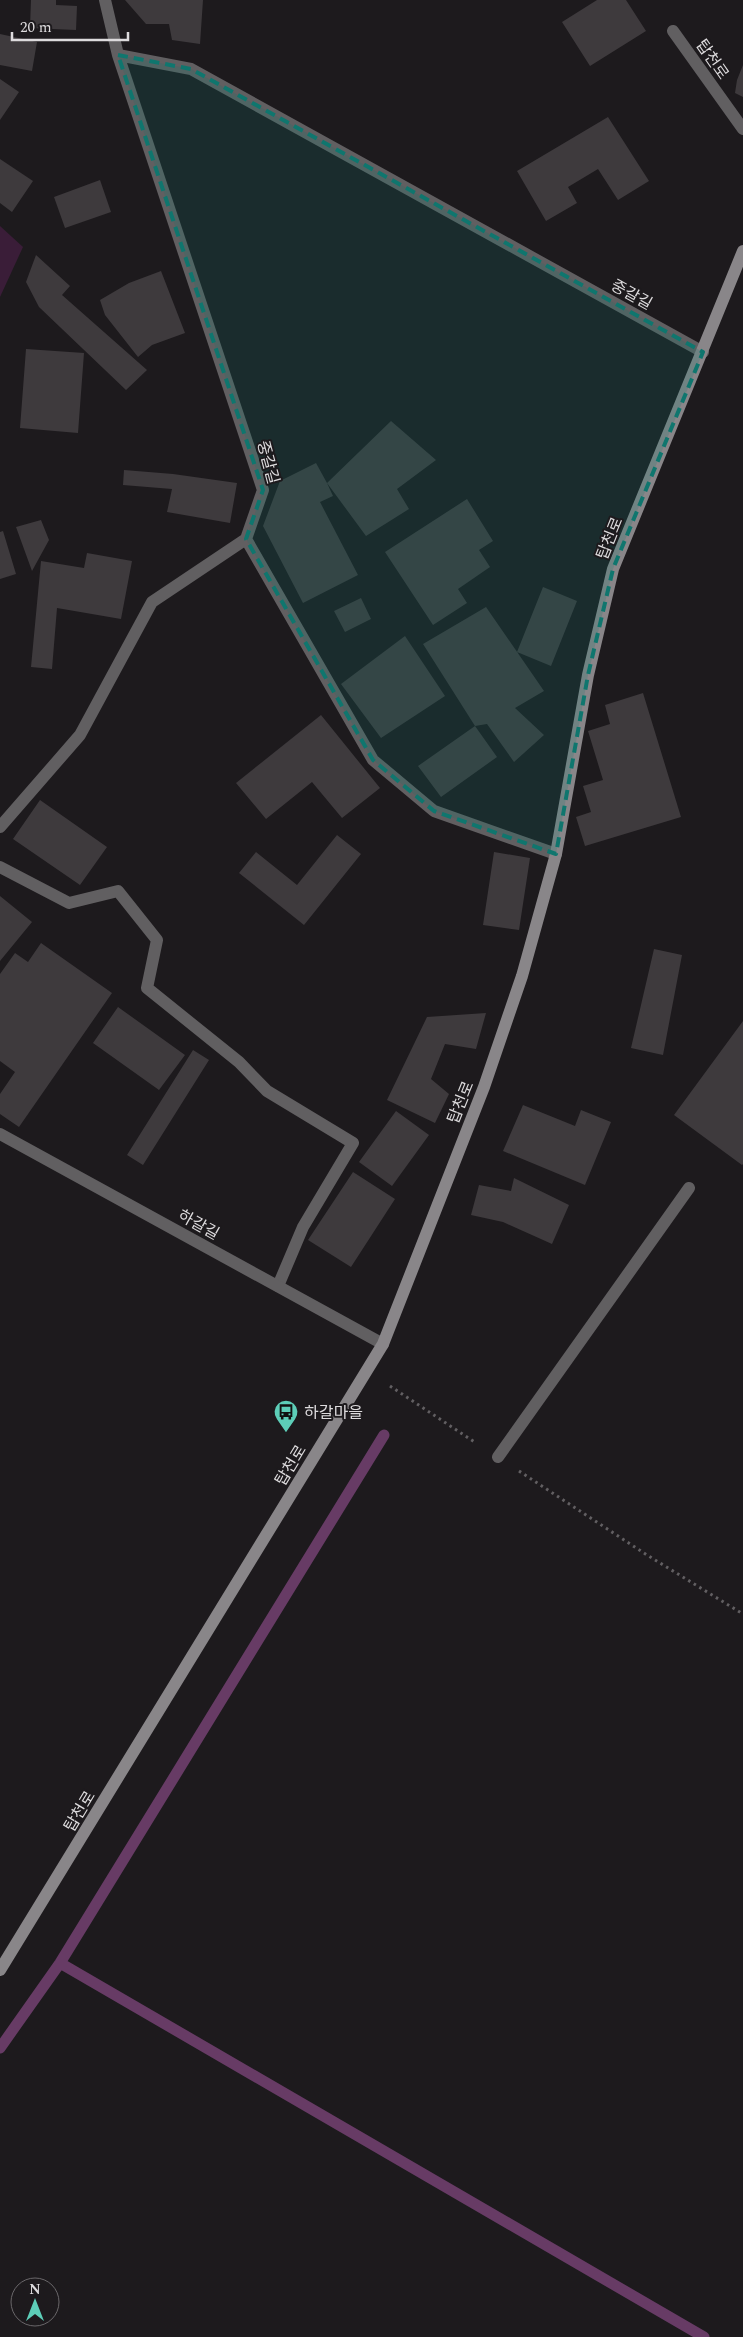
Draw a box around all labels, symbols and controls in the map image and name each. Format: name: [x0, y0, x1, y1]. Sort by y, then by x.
scale bar: [12, 10, 129, 42]
text: 20 m: [20, 16, 52, 39]
street label: 탑천로: [690, 35, 735, 85]
street label: 중갈길: [606, 274, 657, 316]
street label: 중갈길: [251, 438, 285, 487]
street label: 탑천로: [591, 513, 629, 563]
street label: 탑천로: [442, 1077, 480, 1127]
street label: 하갈길: [173, 1204, 224, 1246]
bus stop icon: 하갈마을: [273, 1399, 299, 1433]
place label: 하갈마을: [304, 1401, 363, 1425]
street label: 탑천로: [269, 1440, 313, 1491]
street label: 탑천로: [58, 1786, 102, 1837]
north arrow: [10, 2277, 60, 2327]
text: N: [29, 2279, 41, 2300]

